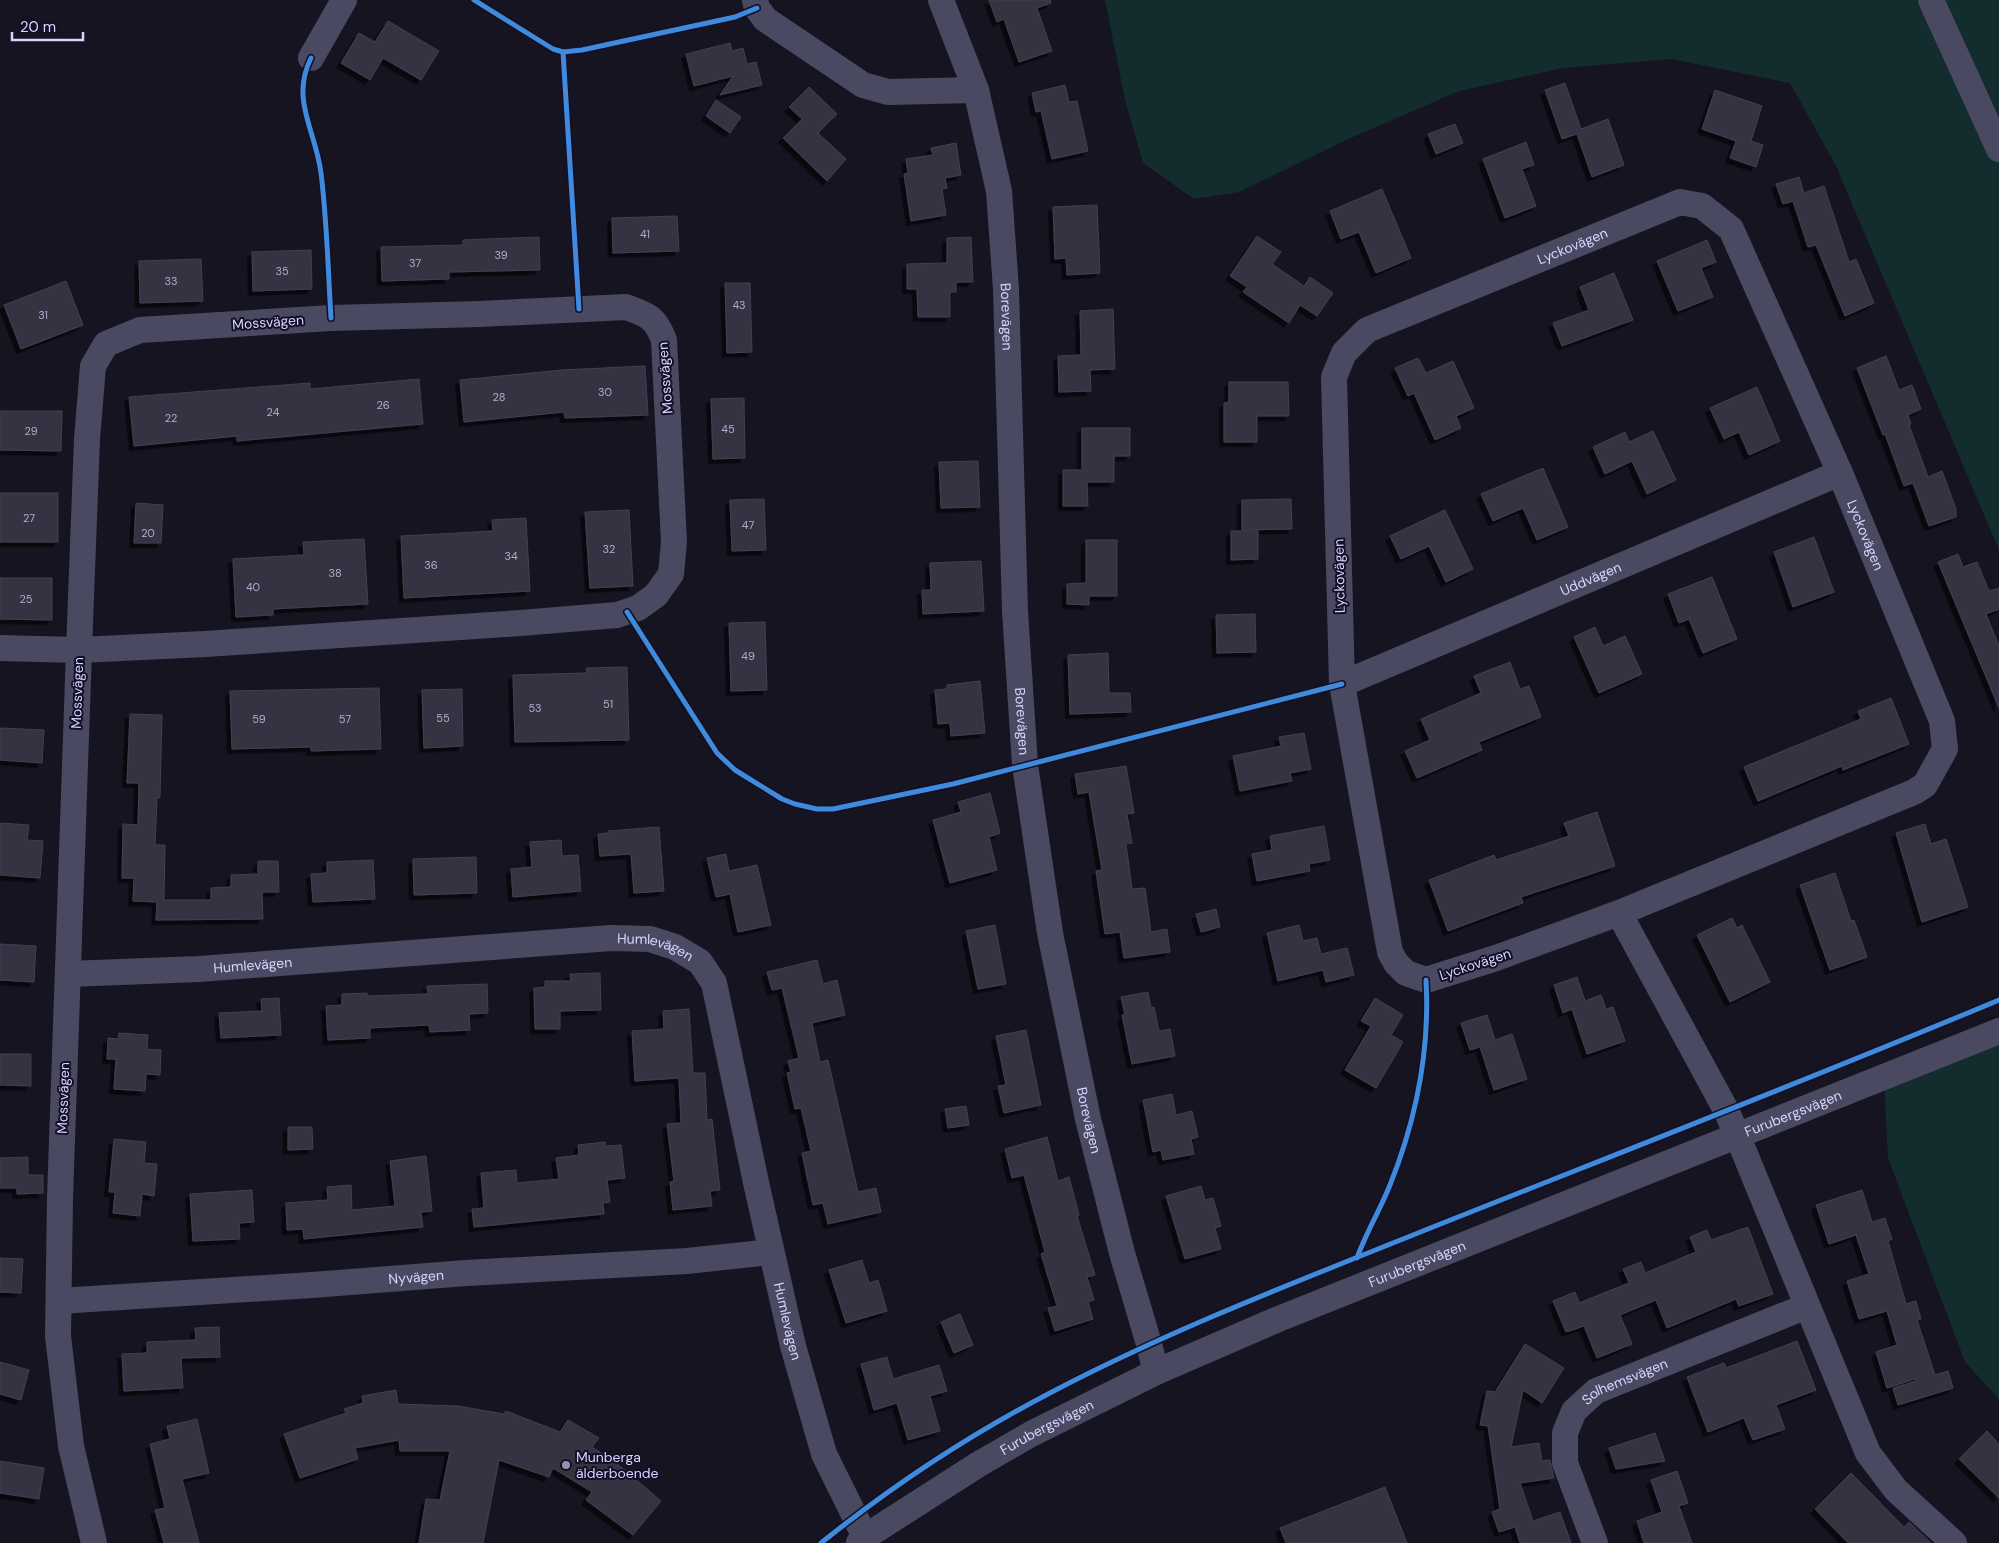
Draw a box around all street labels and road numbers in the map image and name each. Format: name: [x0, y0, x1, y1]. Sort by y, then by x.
street label: Lyckovägen: [1535, 224, 1610, 268]
street label: Borevägen: [997, 282, 1017, 351]
street label: Mossvägen: [231, 311, 305, 333]
street label: Mossvägen: [654, 341, 676, 415]
street label: Lyckovägen: [1843, 497, 1888, 573]
street label: Lyckovägen: [1329, 539, 1349, 613]
street label: Uddvägen: [1557, 558, 1624, 600]
street label: Mossvägen: [67, 657, 87, 729]
street label: Borevägen: [1011, 687, 1033, 756]
street label: Humlevägen: [617, 929, 697, 965]
street label: Lyckovägen: [1437, 944, 1513, 984]
street label: Humlevägen: [213, 953, 293, 977]
street label: Mossvägen: [53, 1062, 73, 1134]
street label: Borevägen: [1073, 1086, 1105, 1155]
street label: Furubergsvägen: [1742, 1086, 1844, 1141]
street label: Furubergsvägen: [1366, 1236, 1468, 1291]
street label: Nyvägen: [388, 1266, 445, 1288]
street label: Humlevägen: [770, 1281, 806, 1362]
street label: Solhemsvägen: [1578, 1354, 1670, 1409]
street label: Furubergsvägen: [997, 1395, 1097, 1459]

